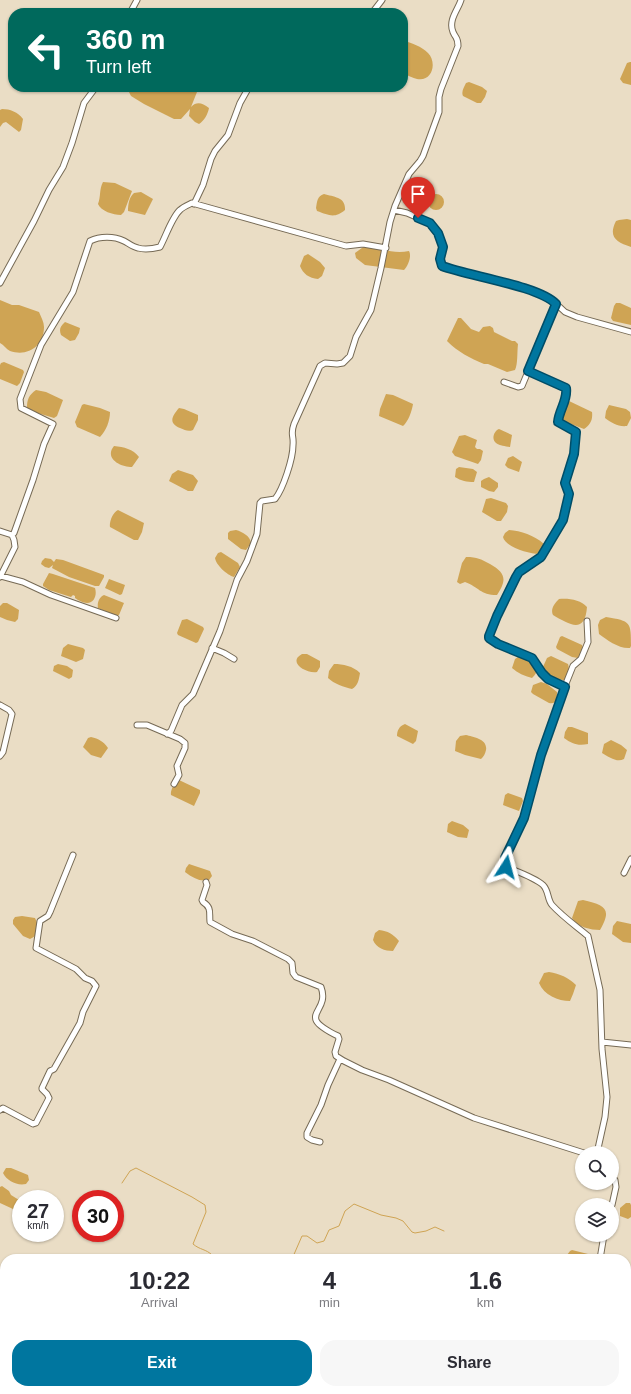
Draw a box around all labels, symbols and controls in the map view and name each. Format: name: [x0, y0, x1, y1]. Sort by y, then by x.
icon: left: [20, 24, 72, 76]
text: 360 m: [86, 24, 165, 55]
text: Turn left: [86, 57, 151, 77]
pin: [401, 177, 435, 218]
icon: arrive: [407, 183, 429, 205]
position arrow: [485, 846, 527, 888]
map controls: [575, 1146, 619, 1242]
button: search: [575, 1146, 619, 1190]
speed limit sign: 30: [72, 1190, 124, 1242]
button: layers: [575, 1198, 619, 1242]
text: 27: [27, 1200, 49, 1222]
text: km/h: [27, 1220, 49, 1231]
text: 10:22: [129, 1267, 190, 1294]
text: 4: [323, 1267, 336, 1294]
text: 1.6: [469, 1267, 502, 1294]
text: Arrival: [141, 1295, 178, 1310]
text: min: [319, 1295, 340, 1310]
text: km: [477, 1295, 494, 1310]
button: Exit: [12, 1340, 312, 1386]
button: Share: [320, 1340, 619, 1386]

